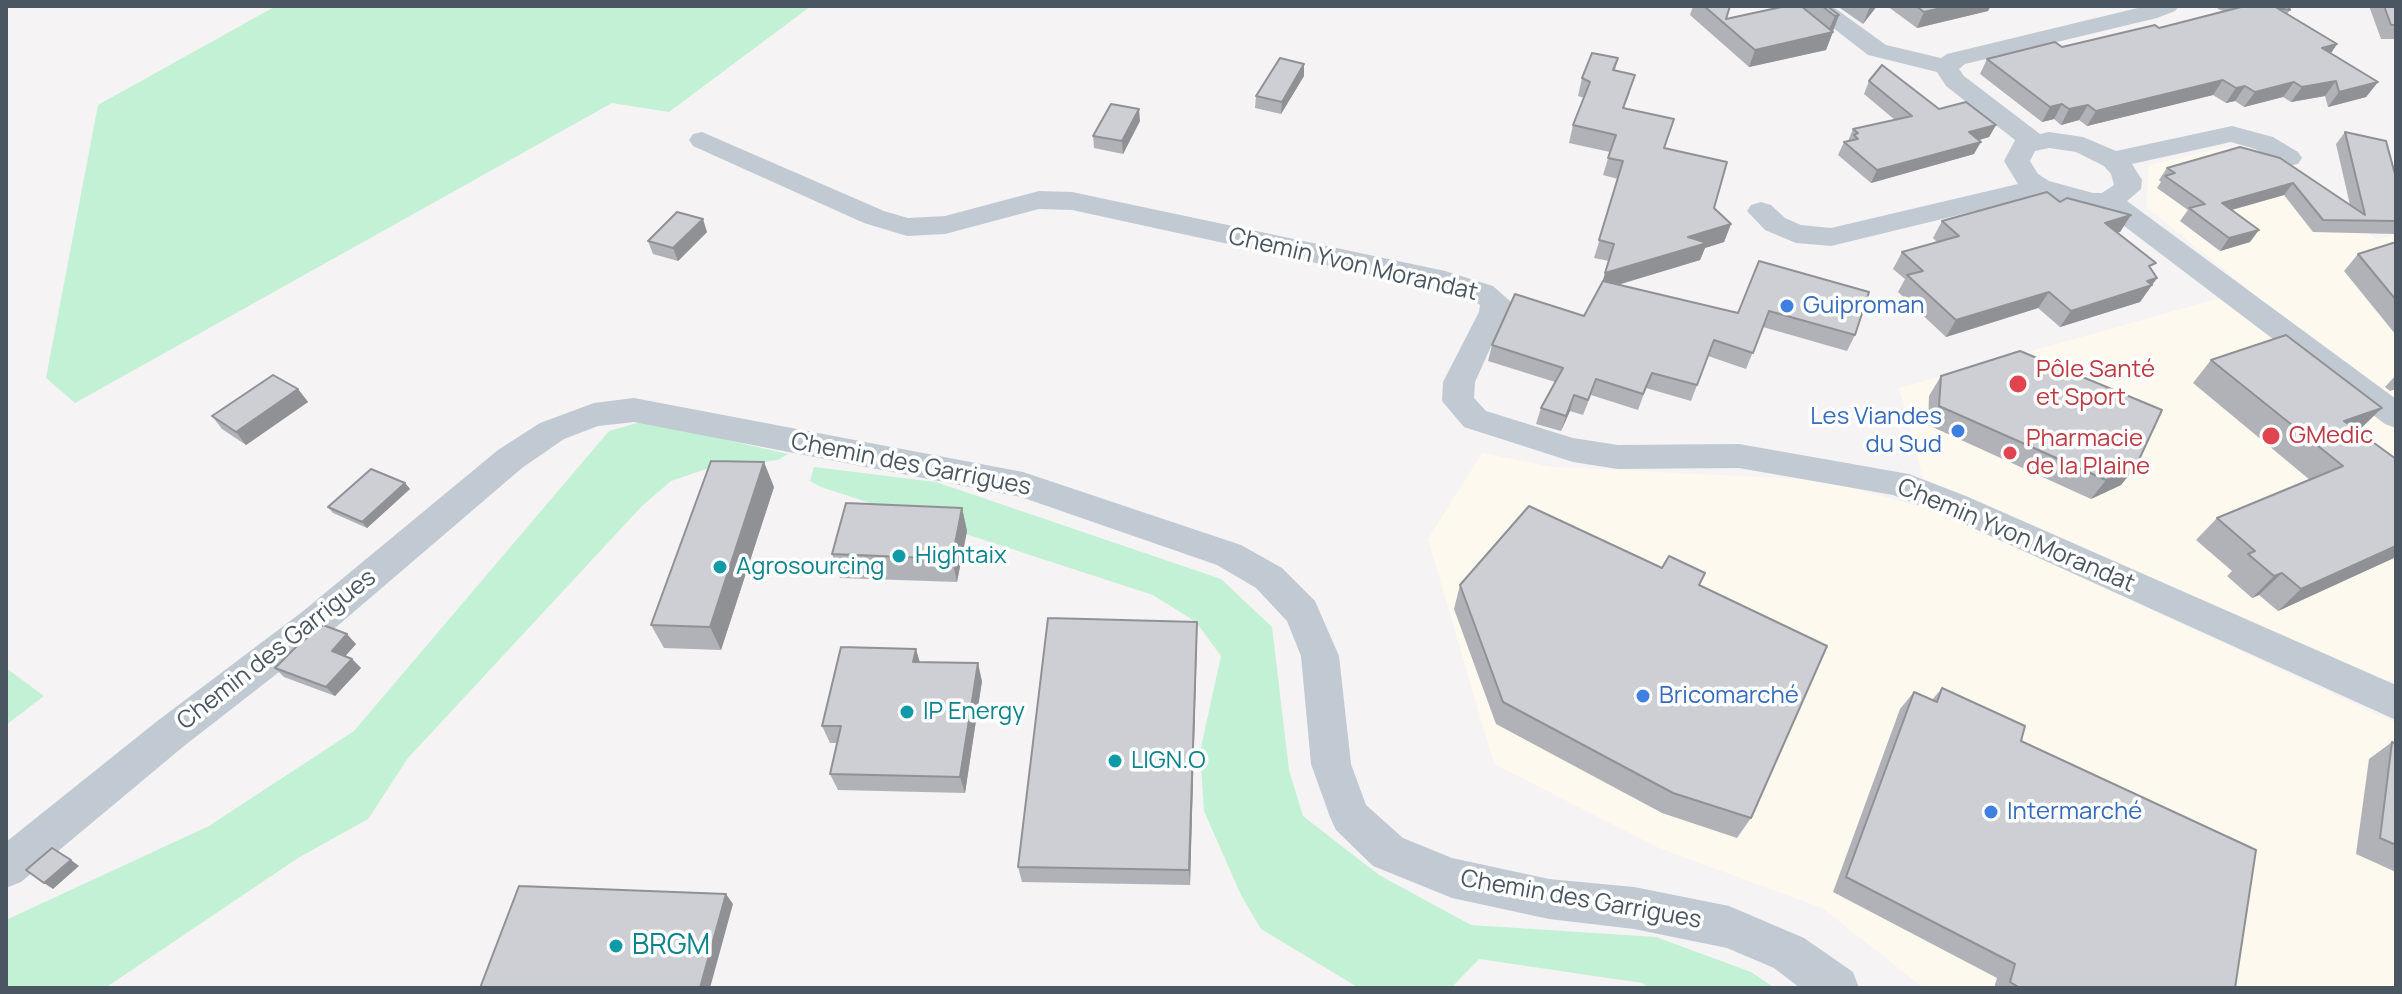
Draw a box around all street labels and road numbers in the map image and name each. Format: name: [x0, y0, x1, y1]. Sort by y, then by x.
street label: Chemin Yvon Morandat: [1226, 222, 1480, 308]
street label: Chemin des Garrigues: [788, 428, 1034, 502]
street label: Chemin Yvon Morandat: [1893, 473, 2139, 599]
street label: Chemin des Garrigues: [172, 564, 382, 736]
street label: Chemin des Garrigues: [1458, 865, 1704, 935]

